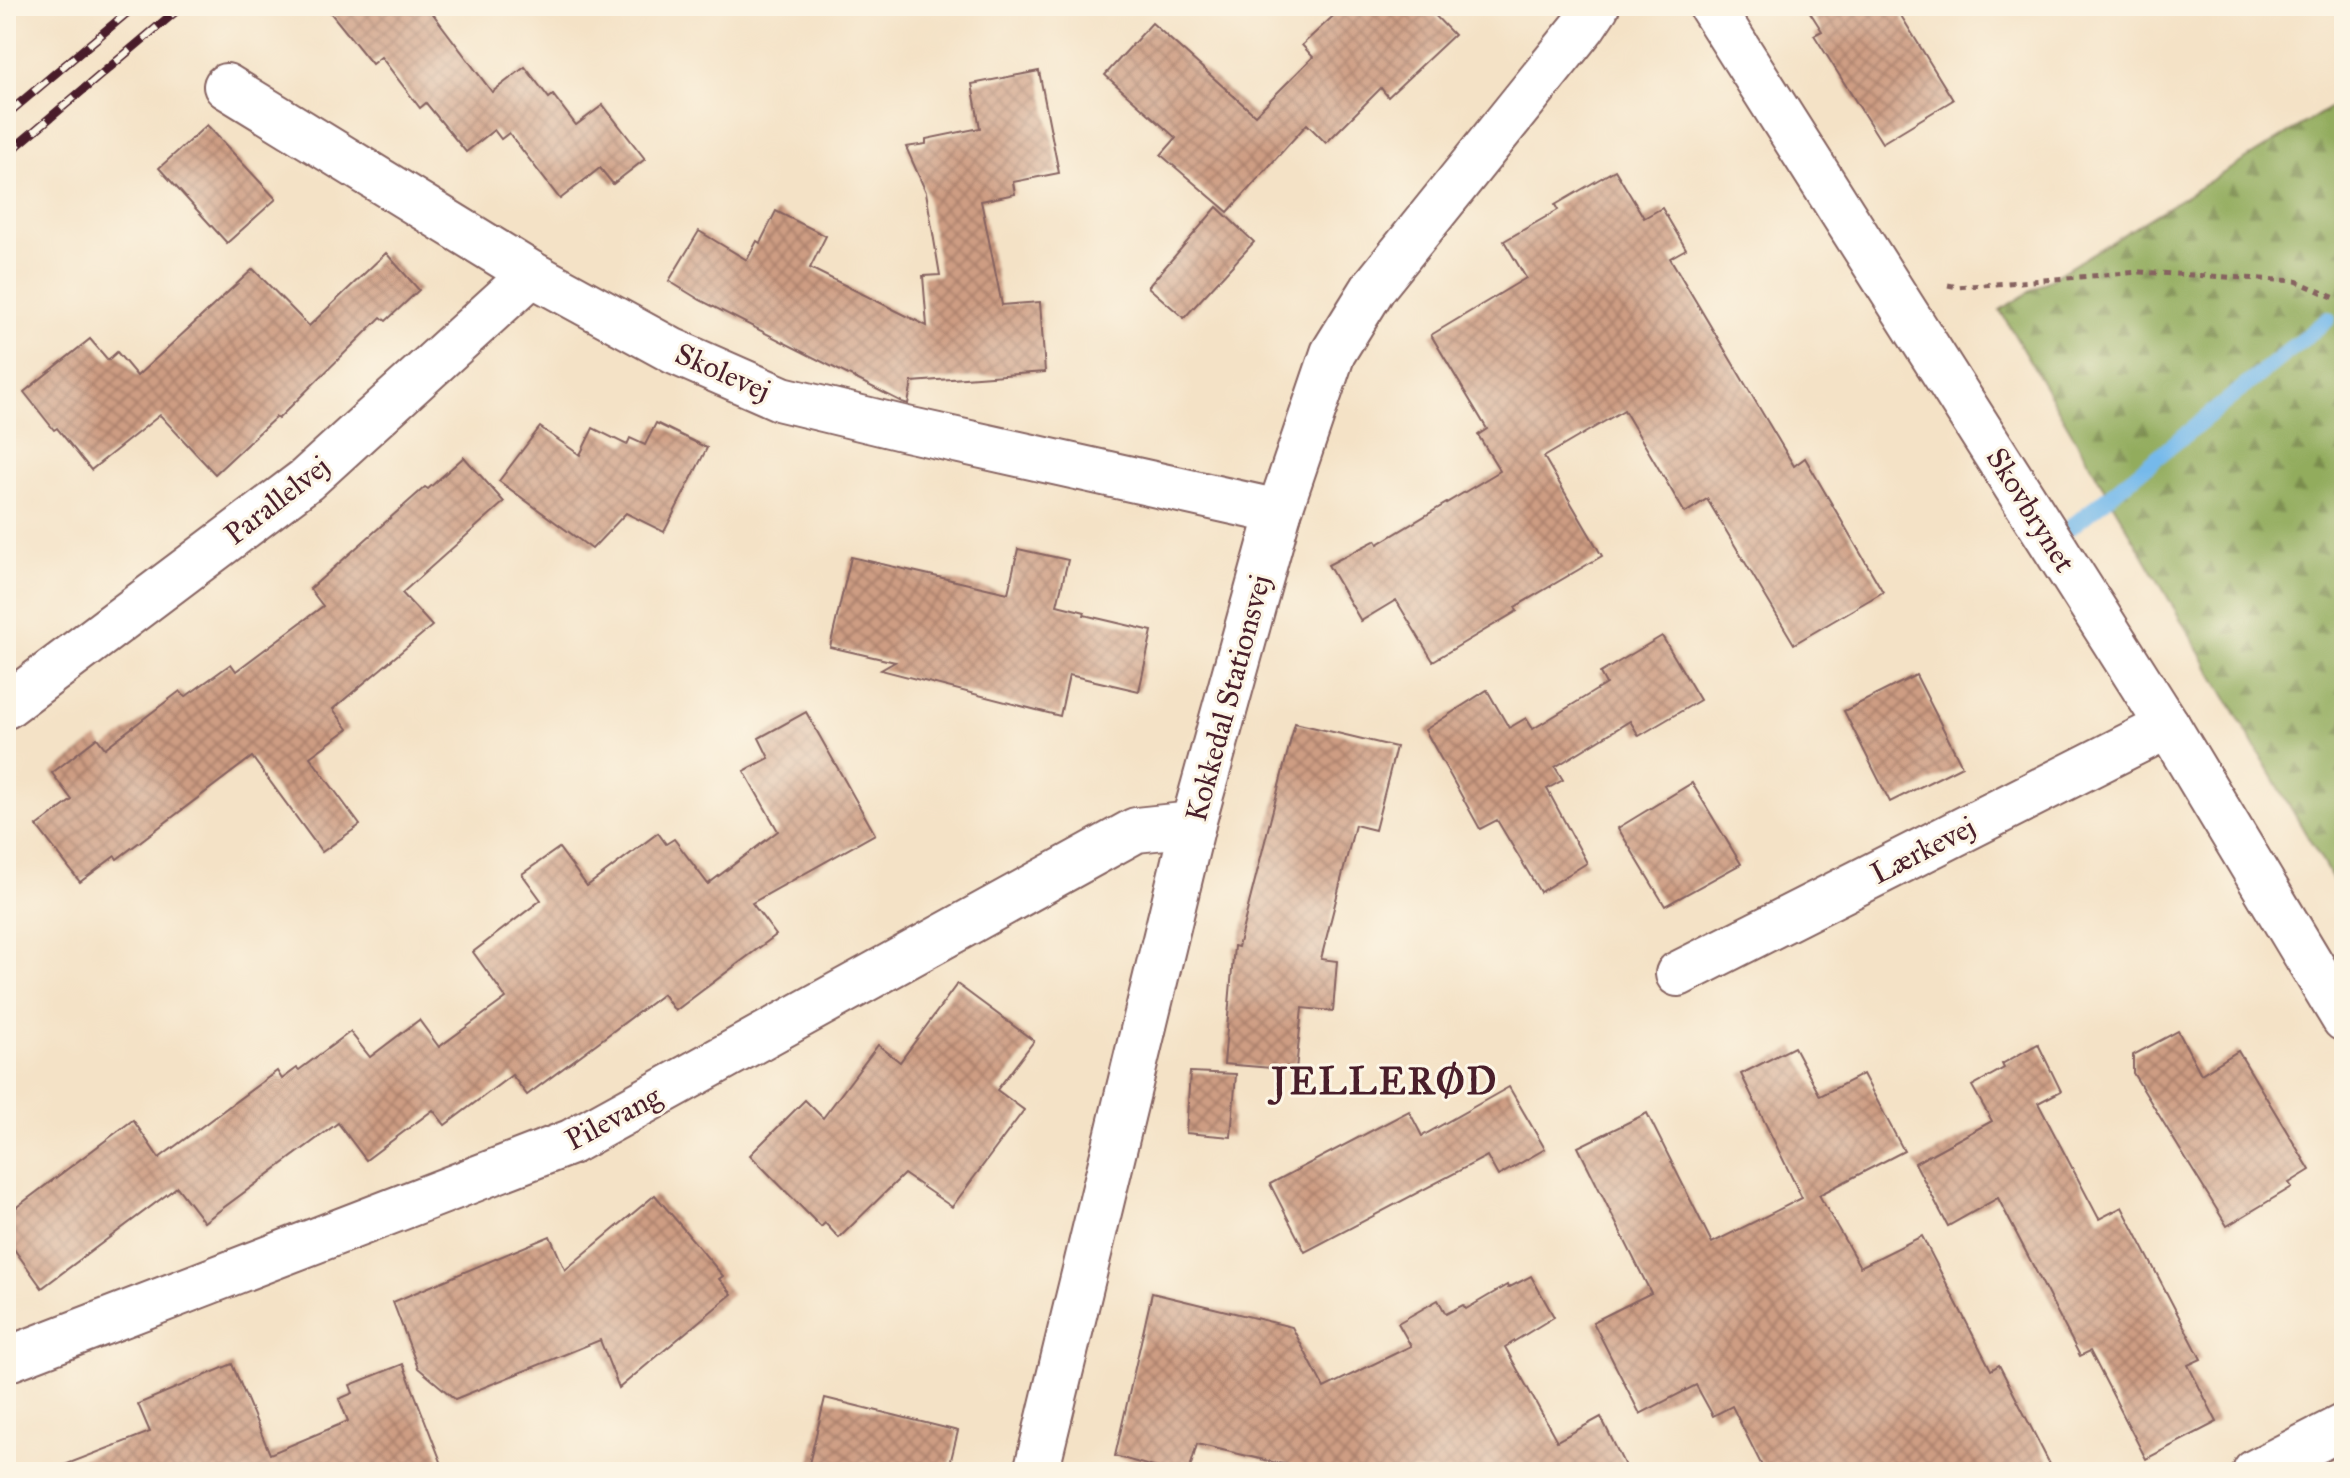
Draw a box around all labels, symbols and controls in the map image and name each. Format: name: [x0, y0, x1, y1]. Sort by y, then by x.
street label: Skolevej: [670, 335, 776, 409]
street label: Skovbrynet: [1979, 441, 2083, 579]
street label: Parallelvej: [217, 448, 337, 552]
street label: Kokkedal Stationsvej: [1178, 571, 1278, 825]
street label: Lærkevej: [1865, 808, 1981, 892]
district label: JELLERØD: [1267, 1058, 1498, 1105]
street label: Pilevang: [559, 1077, 668, 1158]

